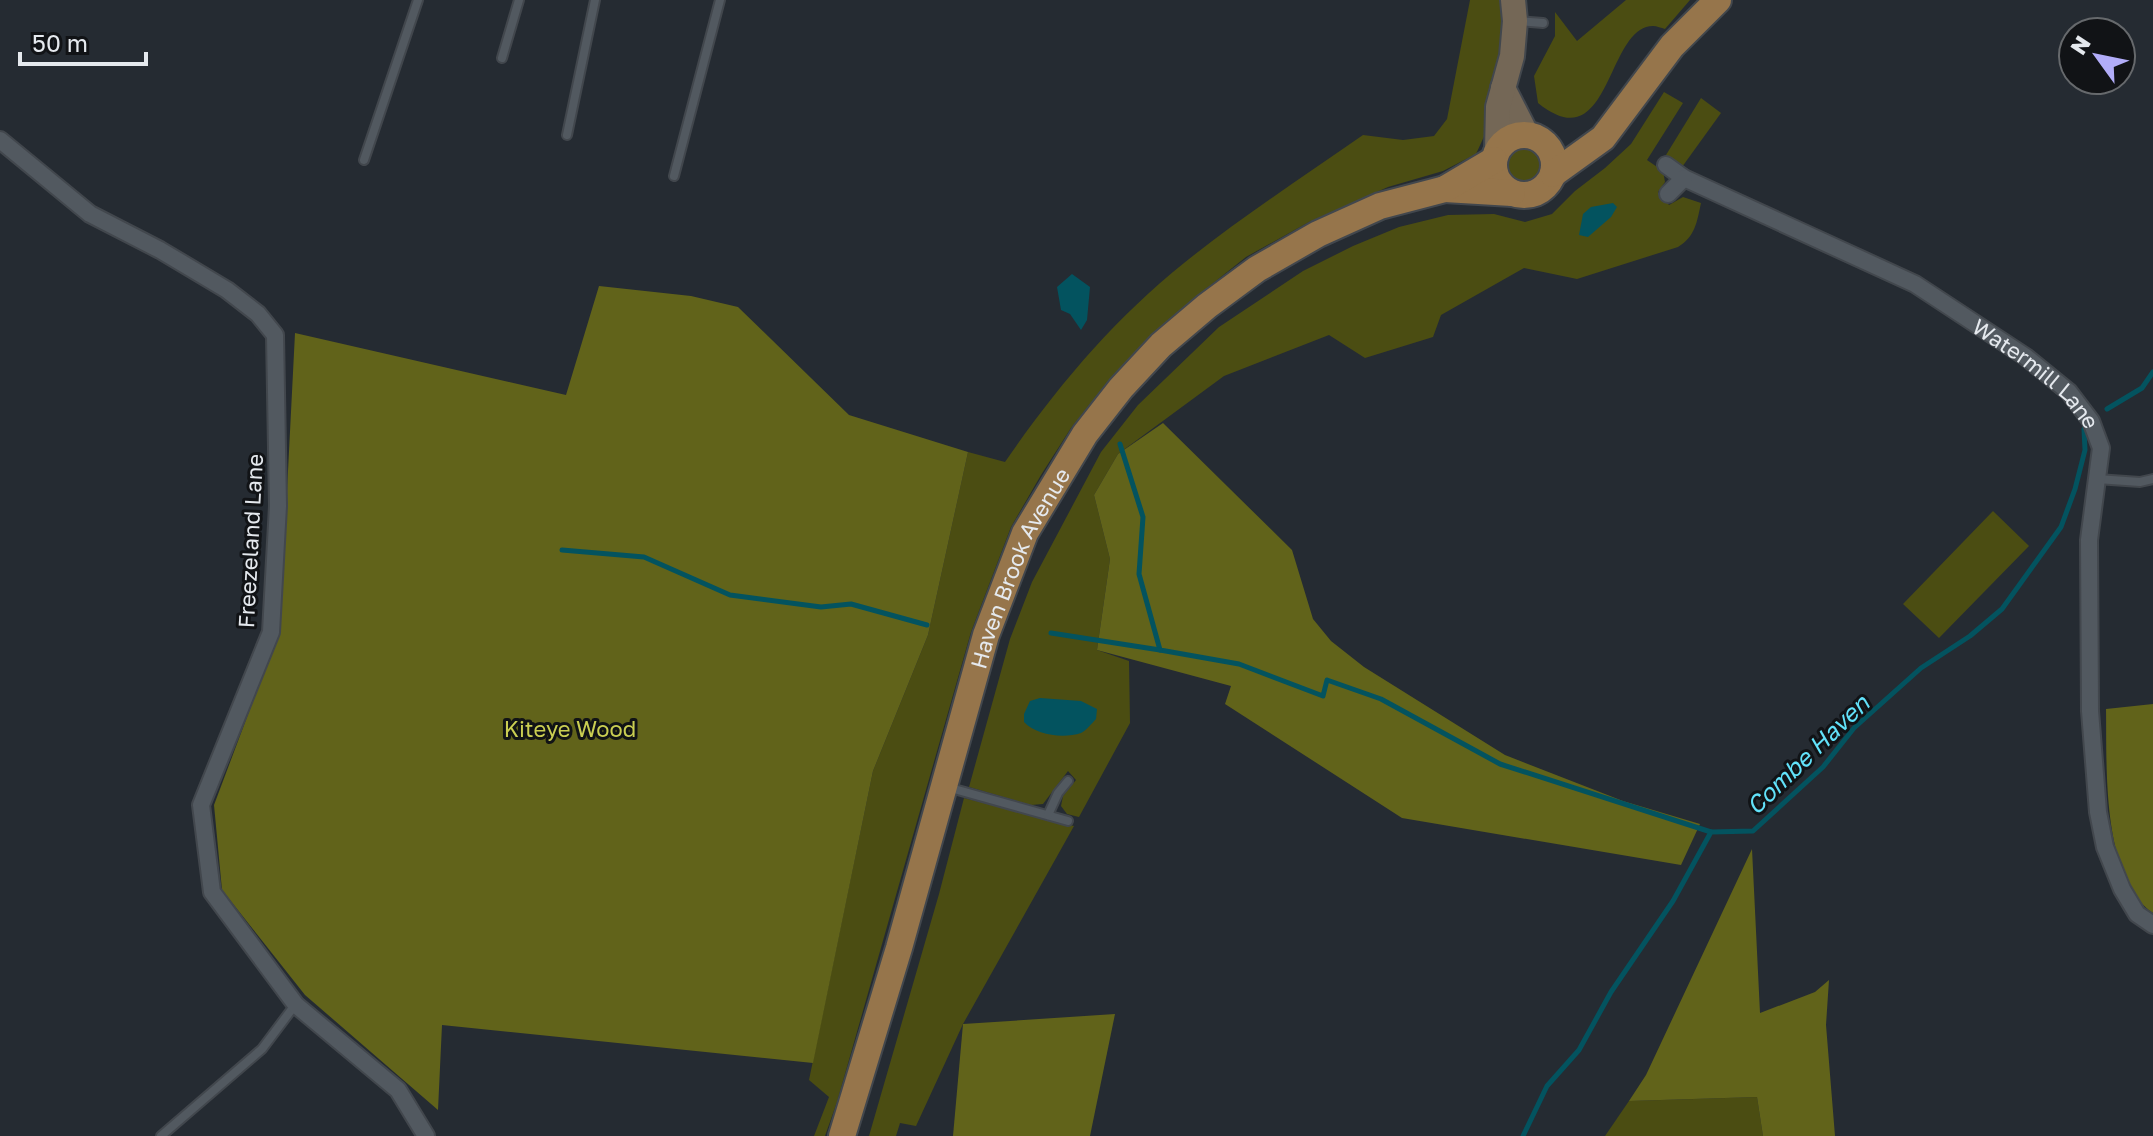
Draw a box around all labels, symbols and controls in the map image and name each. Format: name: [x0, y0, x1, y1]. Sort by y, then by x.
scale bar: [20, 16, 146, 66]
north arrow: [2057, 16, 2137, 96]
text: 50 m: [32, 28, 88, 57]
text: N: [2064, 30, 2096, 59]
street label: Watermill Lane: [1968, 312, 2106, 432]
street label: Freezeland Lane: [232, 453, 268, 629]
street label: Haven Brook Avenue: [964, 462, 1075, 671]
water label: Combe Haven: [1740, 687, 1875, 820]
park label: Kiteye Wood: [504, 715, 636, 742]

